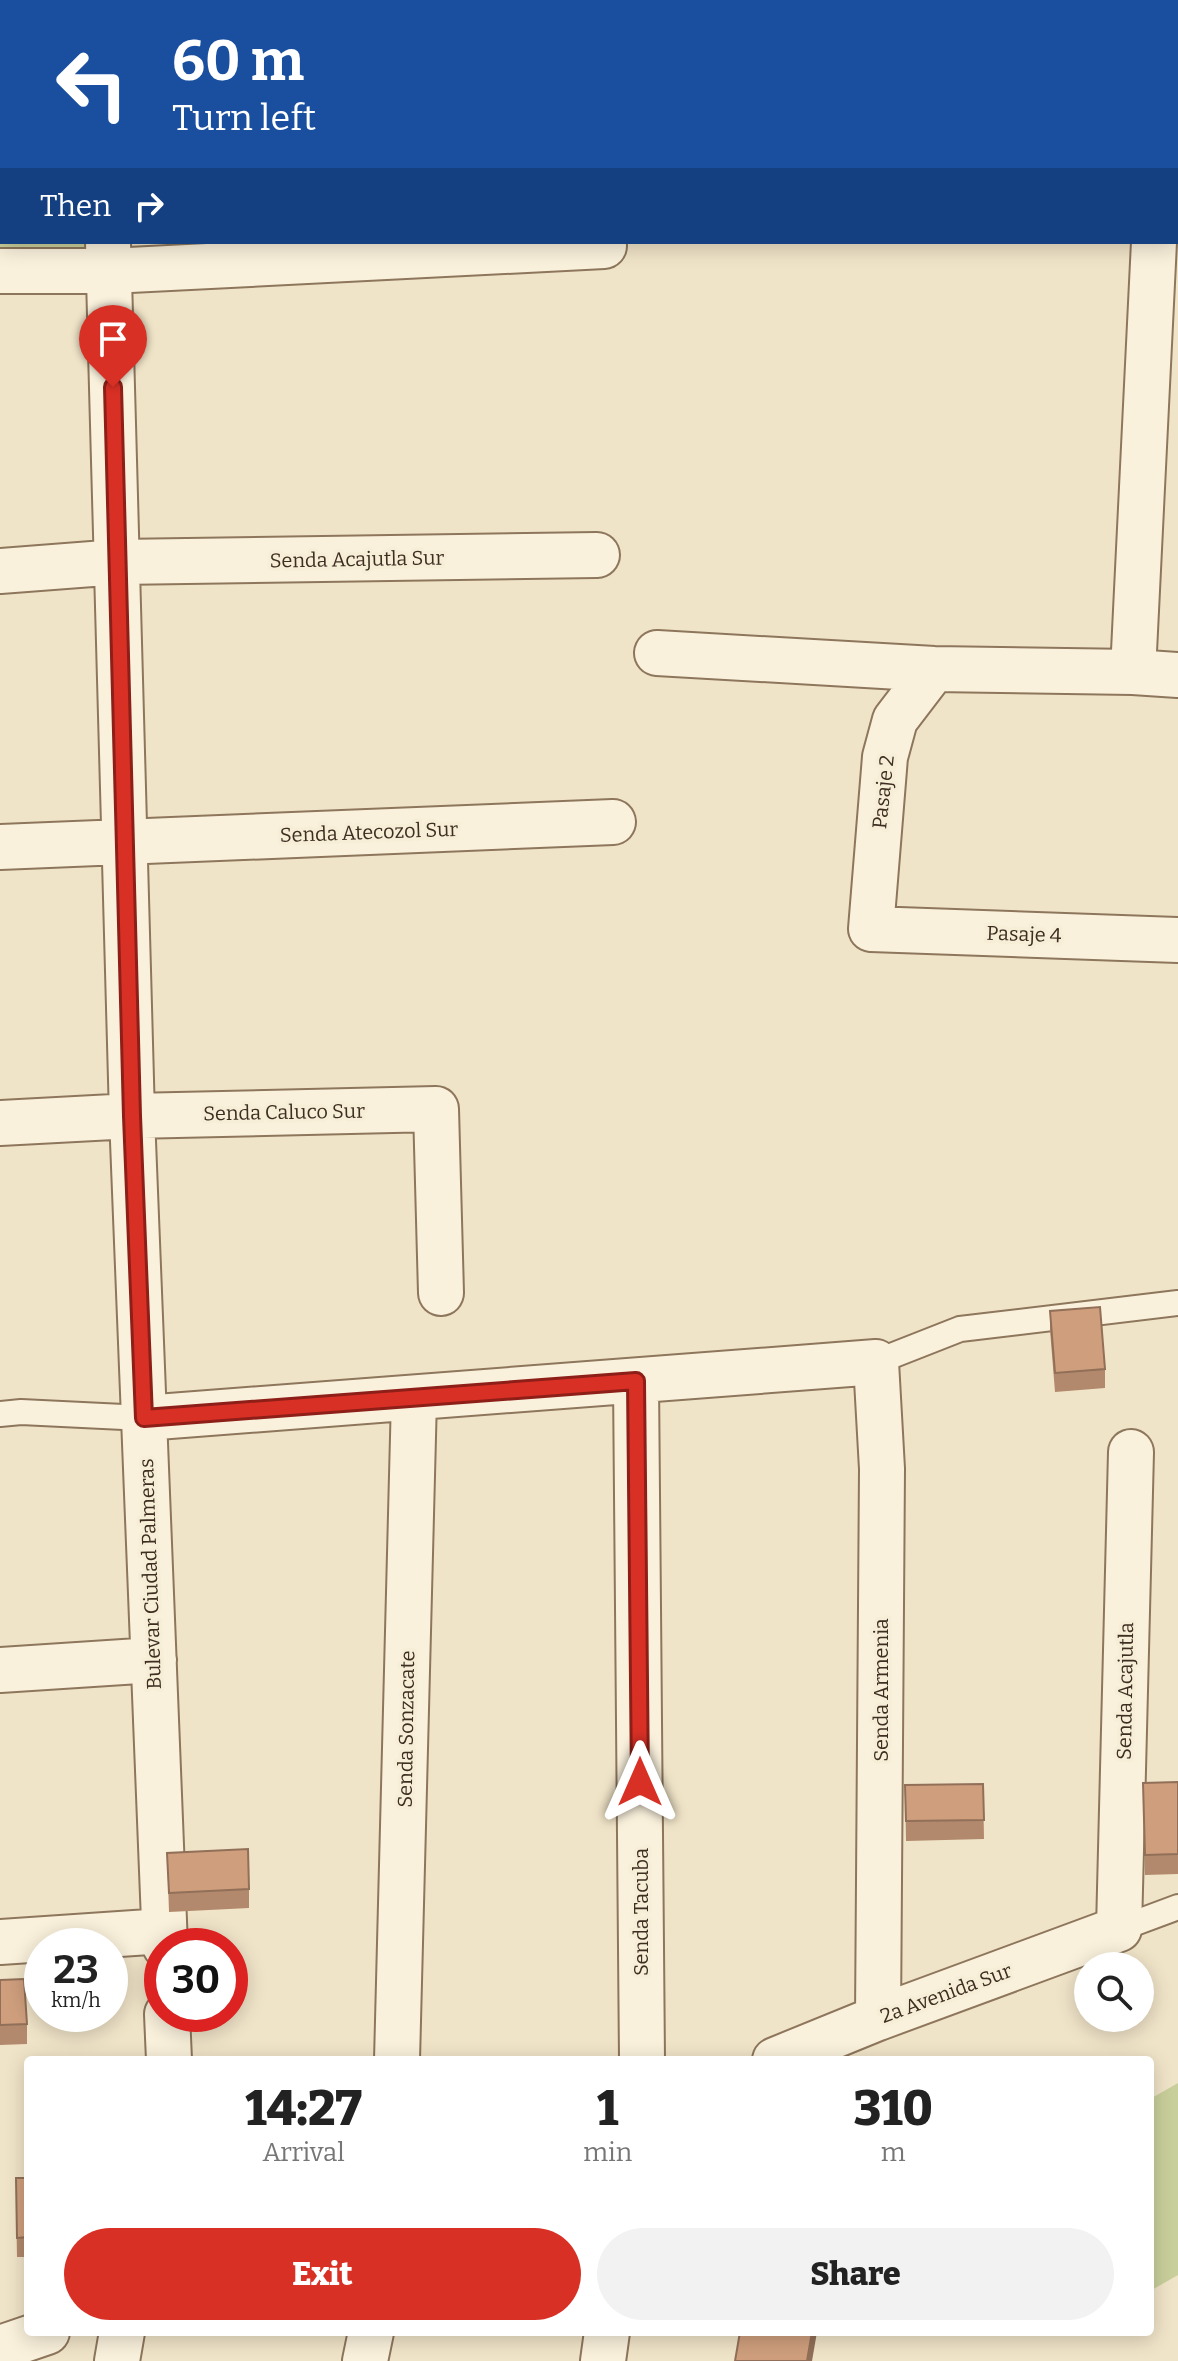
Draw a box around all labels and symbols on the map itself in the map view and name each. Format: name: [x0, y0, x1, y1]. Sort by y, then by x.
pin: [79, 305, 147, 387]
street label: Senda Acajutla Sur: [269, 545, 445, 574]
street label: Pasaje 2: [867, 754, 900, 830]
street label: Senda Atecozol Sur: [279, 817, 459, 847]
street label: Pasaje 4: [986, 921, 1062, 948]
street label: Senda Caluco Sur: [203, 1099, 365, 1125]
street label: Bulevar Ciudad Palmeras: [134, 1458, 166, 1690]
street label: Senda Armenia: [869, 1618, 893, 1762]
street label: Senda Acajutla: [1112, 1622, 1139, 1760]
street label: Senda Sonzacate: [393, 1650, 419, 1808]
position arrow: [598, 1740, 682, 1824]
street label: Senda Tacuba: [629, 1848, 653, 1976]
speed limit sign: 30: [144, 1928, 248, 2032]
street label: 2a Avenida Sur: [877, 1958, 1015, 2028]

